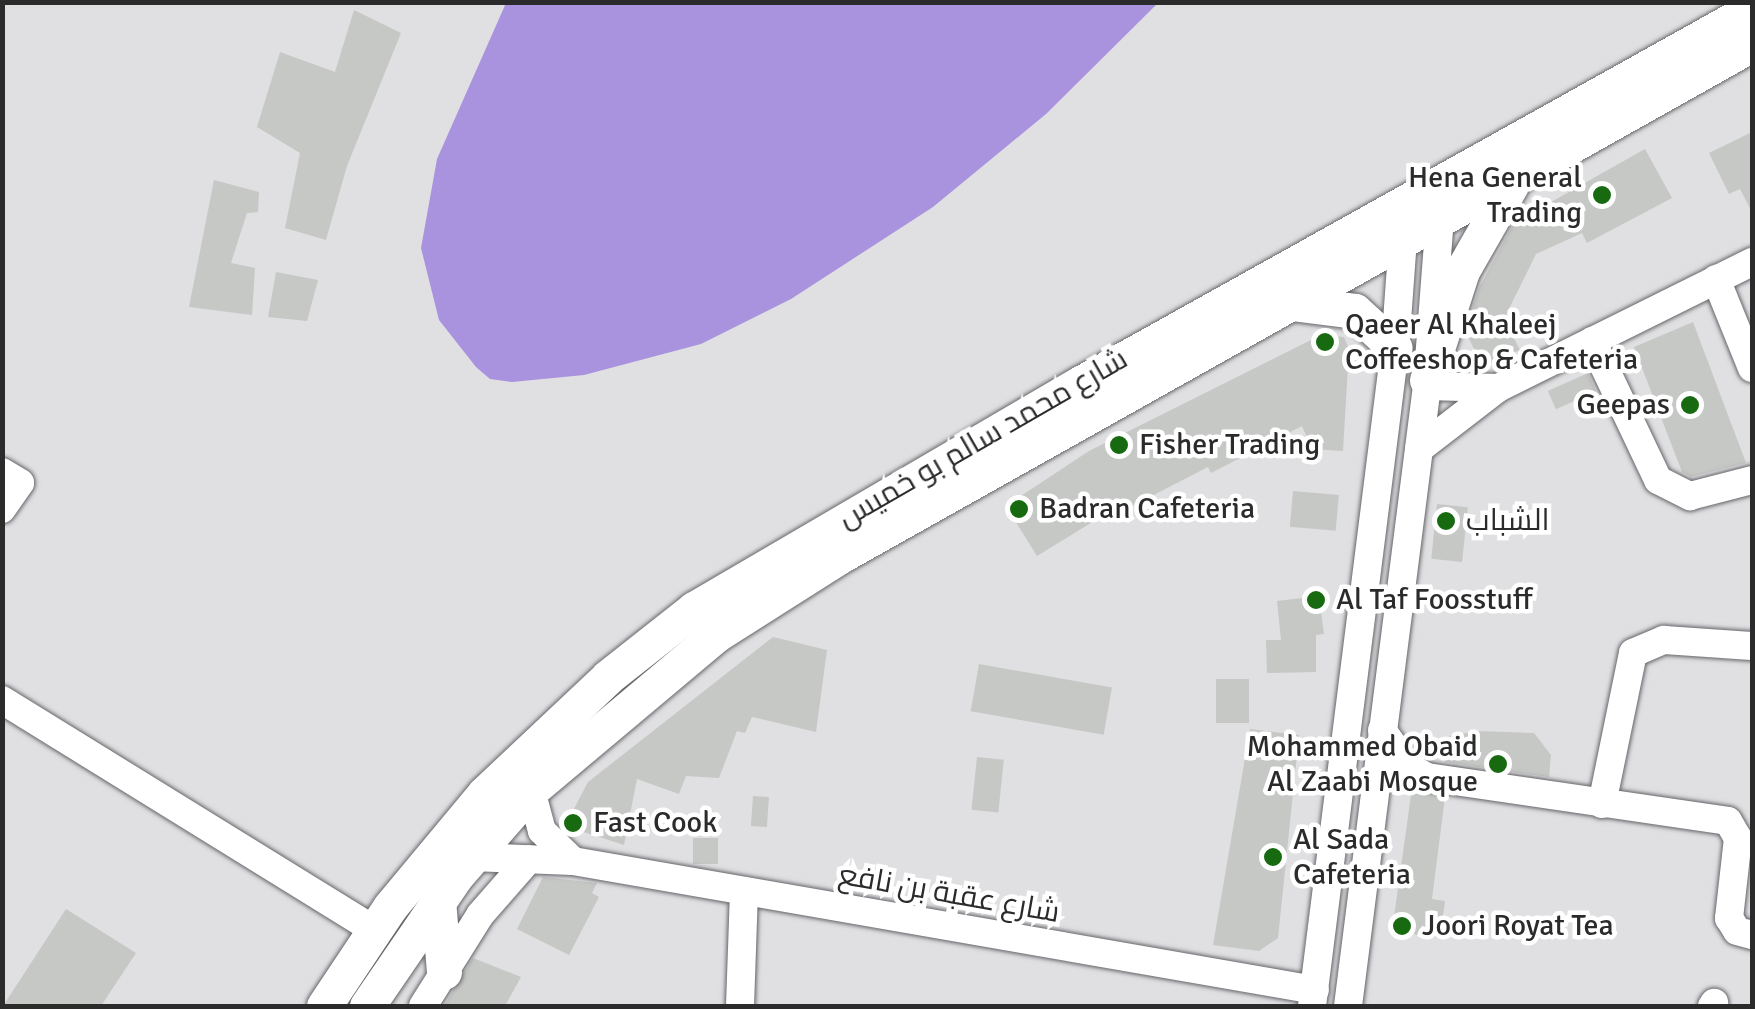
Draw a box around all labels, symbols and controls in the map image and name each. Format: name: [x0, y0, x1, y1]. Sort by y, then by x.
place label: Hena General Trading: [1408, 160, 1582, 230]
marker: Hena General Trading: [1591, 184, 1613, 206]
place label: Qaeer Al Khaleej Coffeeshop & Cafeteria: [1345, 307, 1638, 378]
marker: Qaeer Al Khaleej Coffeeshop & Cafeteria: [1314, 331, 1336, 353]
street label: شارع محمد سالم بو خميس: [832, 341, 1134, 537]
place label: Geepas: [1576, 387, 1670, 423]
marker: Geepas: [1679, 394, 1701, 416]
place label: Fisher Trading: [1139, 427, 1320, 463]
marker: Fisher Trading: [1108, 434, 1130, 456]
place label: Badran Cafeteria: [1039, 491, 1255, 527]
marker: Badran Cafeteria: [1008, 498, 1030, 520]
place label: الشباب: [1466, 503, 1549, 539]
marker: الشباب: [1435, 510, 1457, 532]
place label: Al Taf Foosstuff: [1336, 582, 1532, 618]
marker: Al Taf Foosstuff: [1305, 589, 1327, 611]
place label: Mohammed Obaid Al Zaabi Mosque: [1246, 729, 1478, 800]
marker: Mohammed Obaid Al Zaabi Mosque: [1487, 753, 1509, 775]
place label: Fast Cook: [593, 805, 717, 841]
marker: Fast Cook: [562, 812, 584, 834]
place label: Al Sada Cafeteria: [1293, 822, 1411, 892]
marker: Al Sada Cafeteria: [1262, 846, 1284, 868]
street label: شارع عقبة بن نافع: [836, 857, 1062, 931]
place label: Joori Royat Tea: [1422, 908, 1614, 944]
marker: Joori Royat Tea: [1391, 915, 1413, 937]

